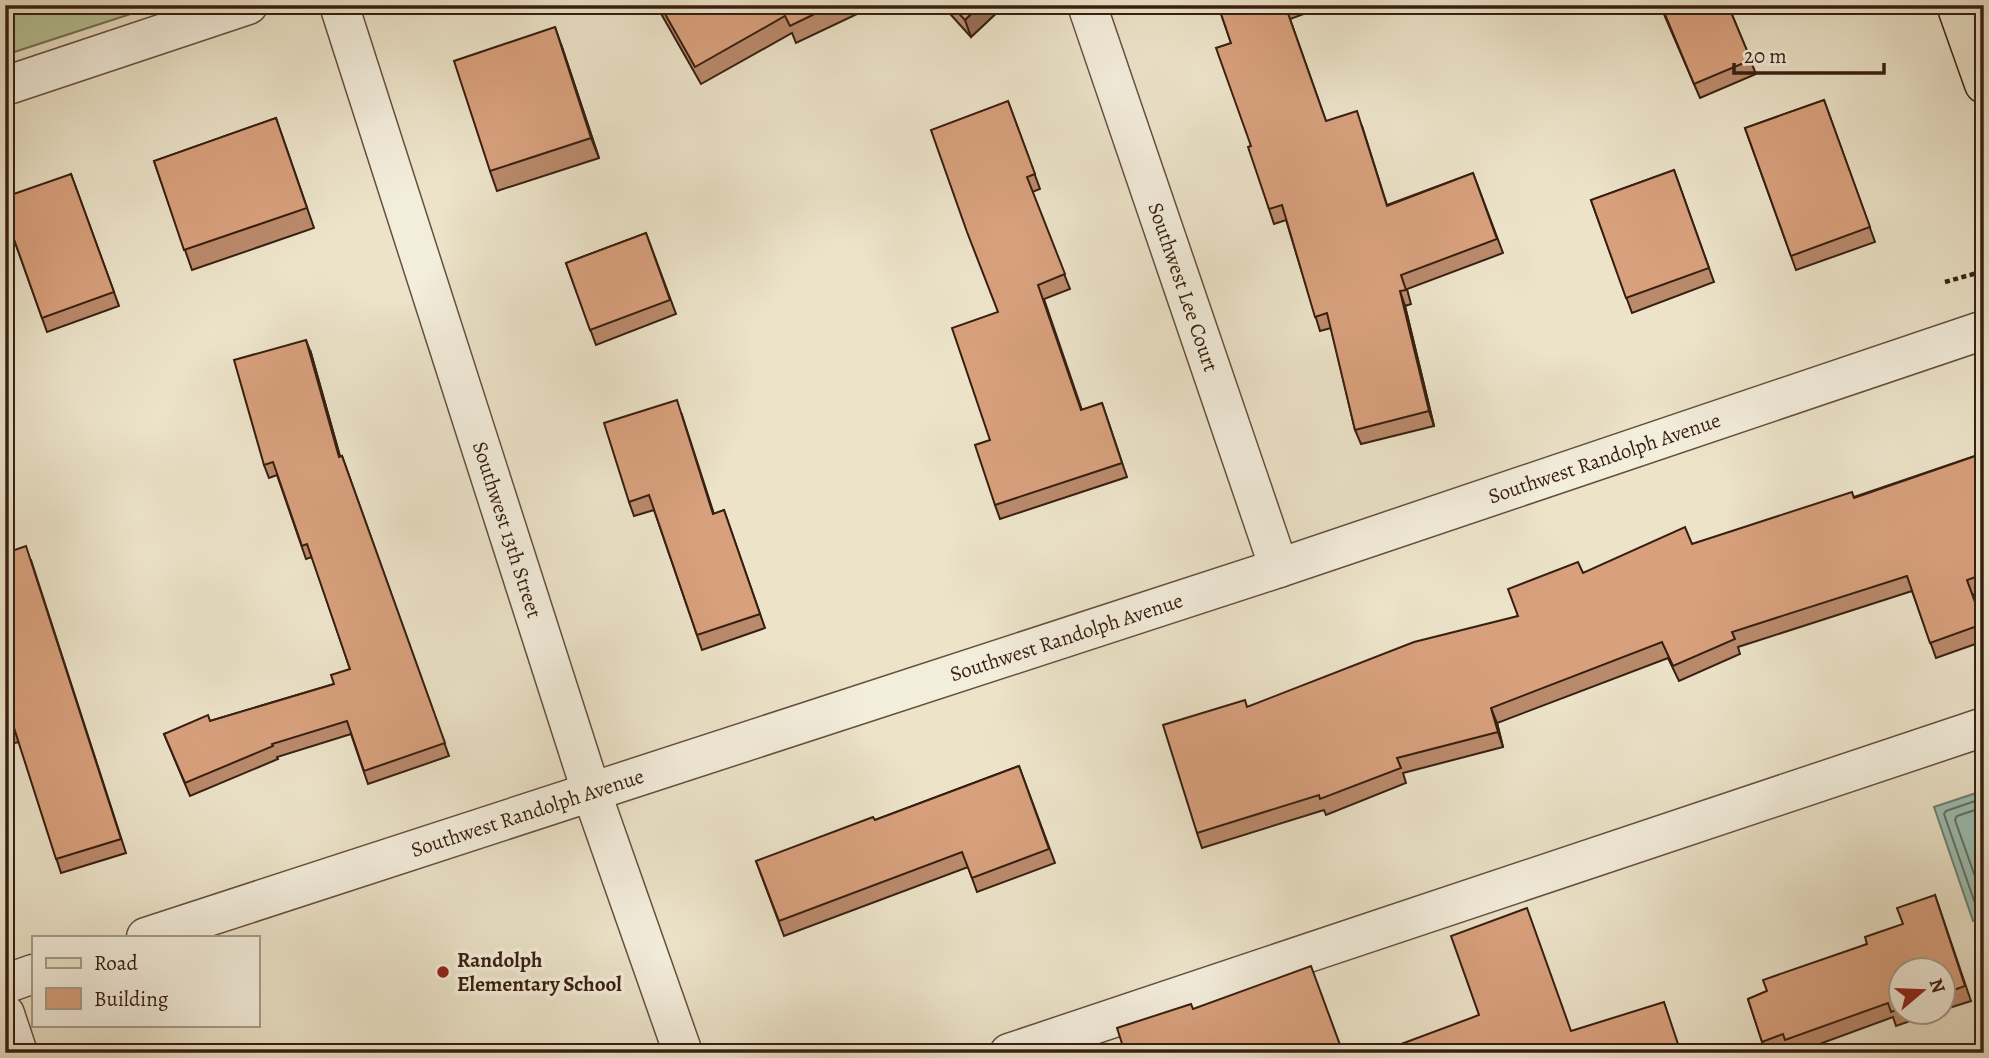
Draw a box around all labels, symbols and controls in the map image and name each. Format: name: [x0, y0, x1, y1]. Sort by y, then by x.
scale bar: [1734, 32, 1884, 76]
text: 20 m: [1744, 42, 1787, 70]
street label: Southwest Lee Court: [1141, 199, 1225, 375]
street label: Southwest Randolph Avenue: [1485, 406, 1724, 510]
street label: Southwest 13th Street: [466, 438, 549, 622]
street label: Southwest Randolph Avenue: [946, 586, 1187, 688]
street label: Southwest Randolph Avenue: [407, 762, 647, 864]
legend: [32, 936, 259, 1026]
place label: Randolph Elementary School: [457, 946, 622, 998]
text: Road: [94, 949, 138, 977]
north arrow: [1888, 956, 1958, 1026]
marker: Randolph Elementary School: [435, 964, 451, 980]
text: N: [1923, 975, 1952, 997]
text: Building: [94, 985, 169, 1013]

